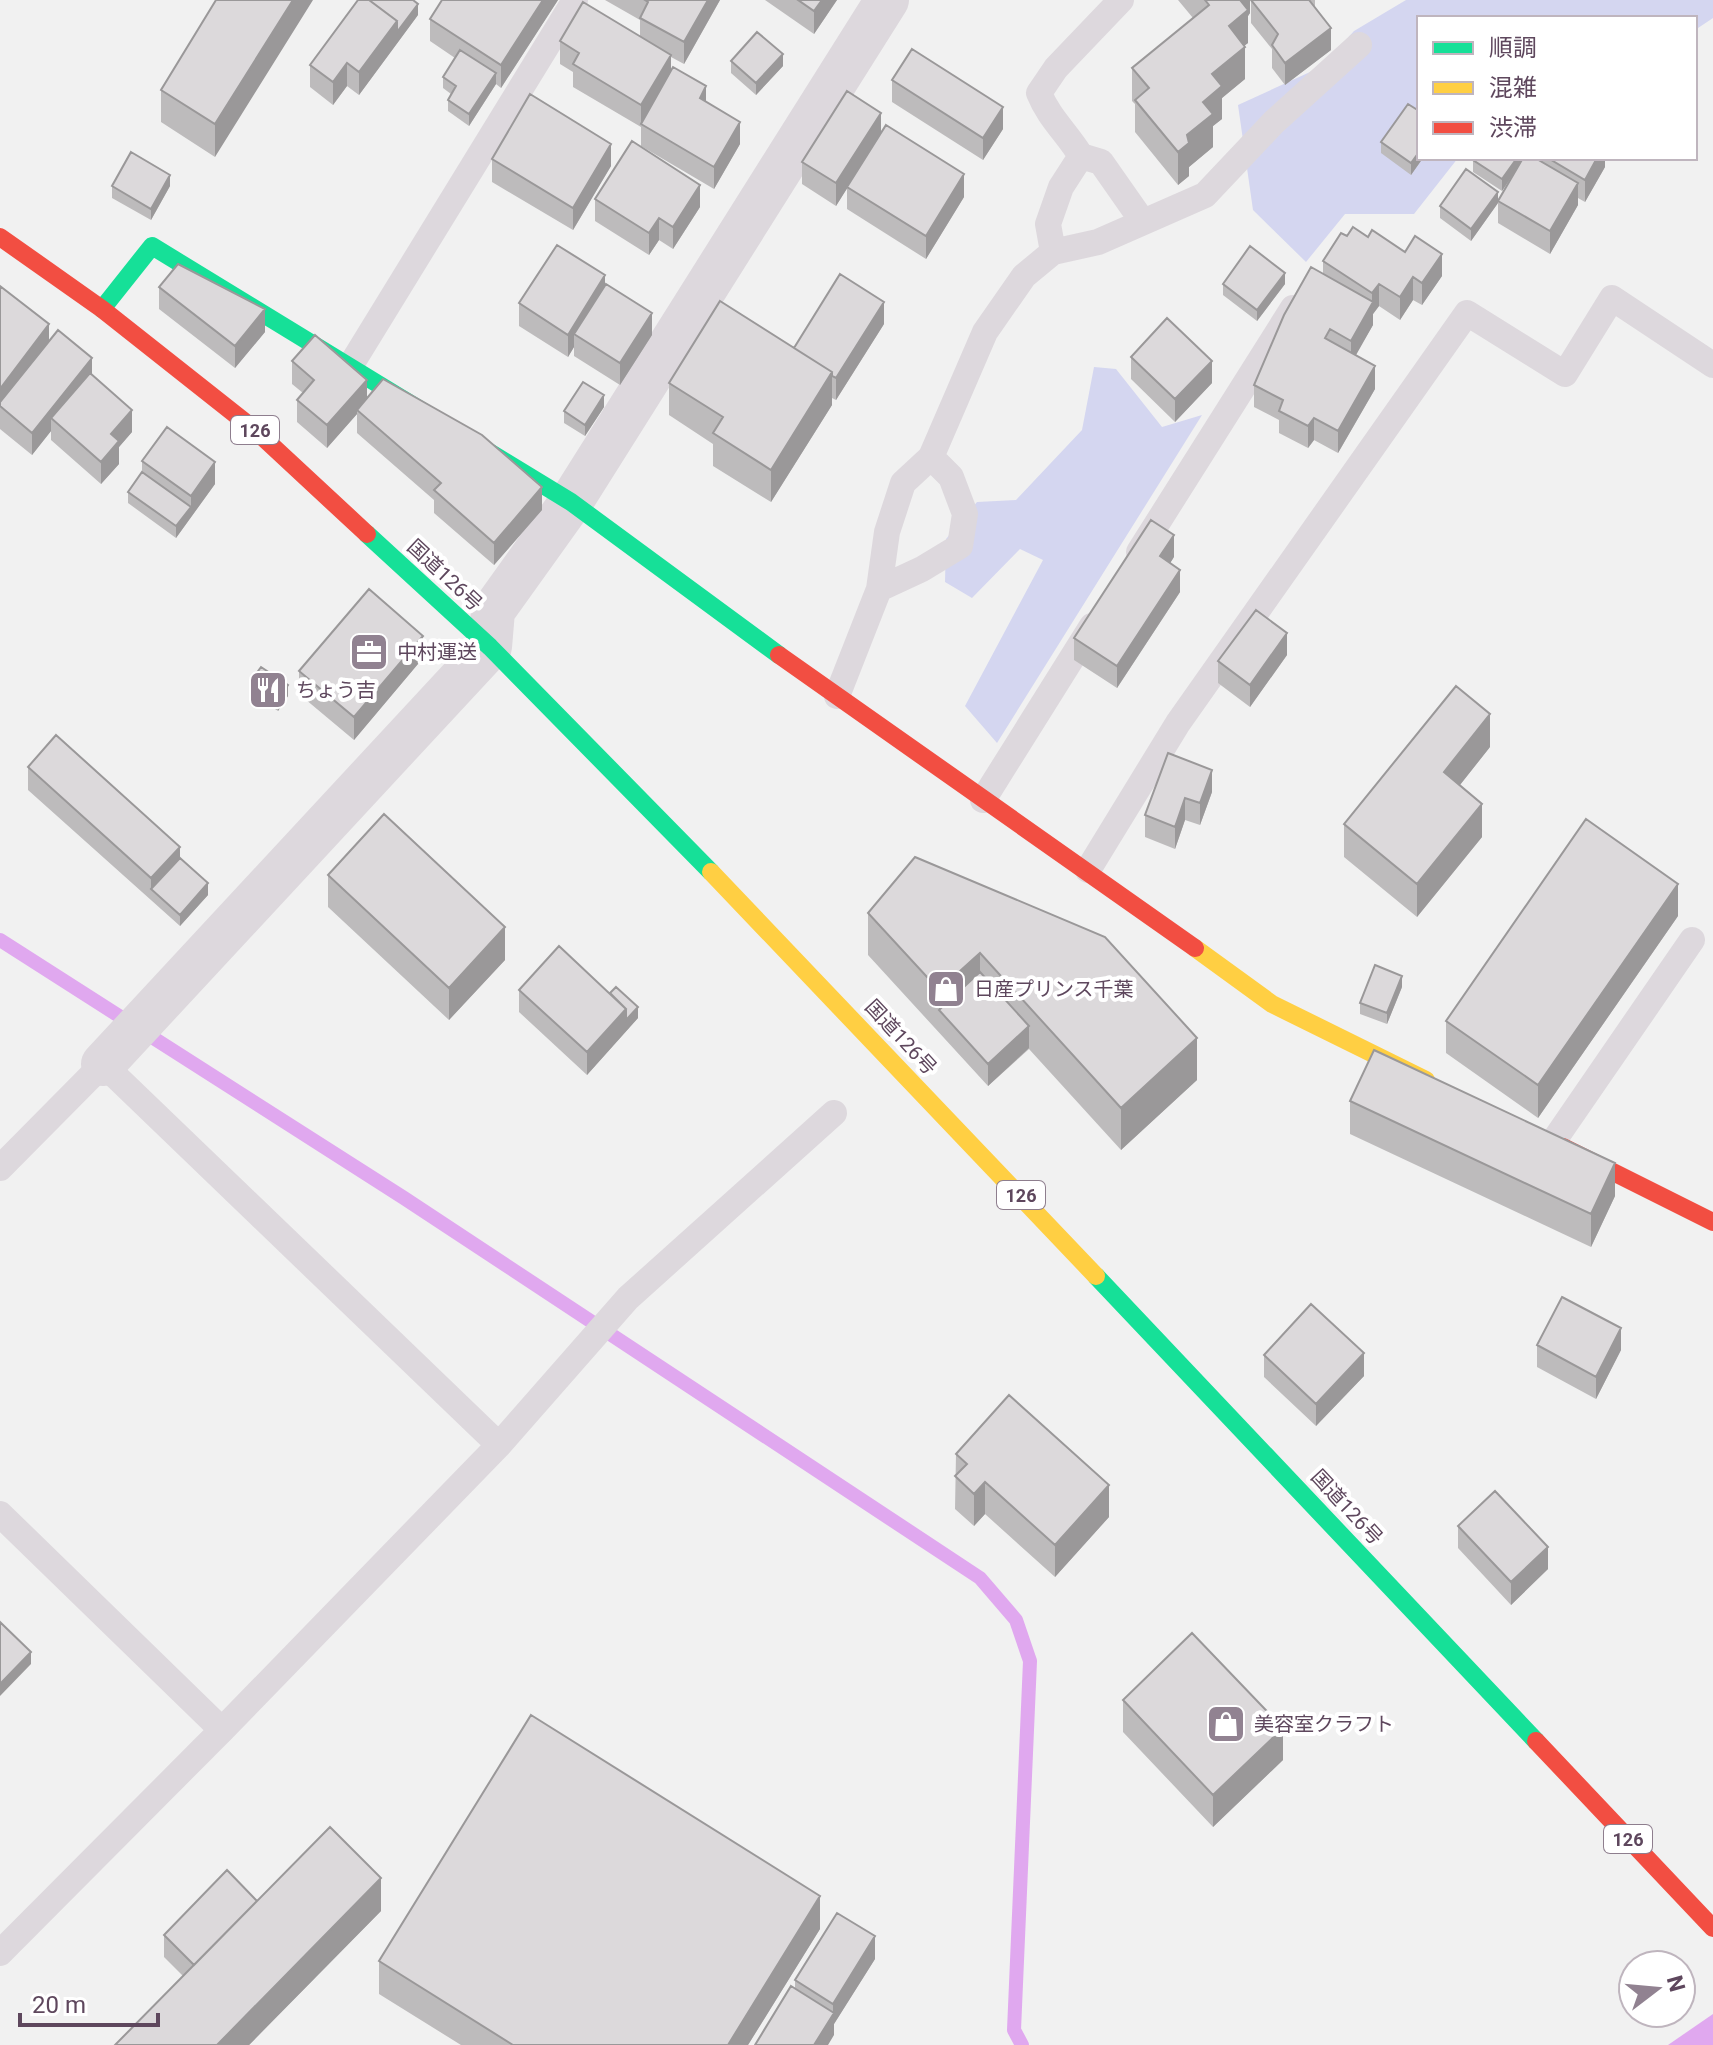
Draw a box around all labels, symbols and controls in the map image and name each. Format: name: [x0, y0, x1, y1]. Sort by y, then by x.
legend: [1417, 16, 1697, 160]
text: 順調: [1489, 34, 1537, 62]
text: 混雑: [1489, 74, 1537, 102]
text: 渋滞: [1489, 114, 1537, 142]
road number: 126: [231, 416, 279, 444]
street label: 国道126号: [403, 534, 487, 616]
office icon: 中村運送: [348, 631, 390, 673]
place label: 中村運送: [397, 640, 477, 664]
restaurant icon: ちょう吉: [247, 669, 289, 711]
place label: ちょう吉: [296, 678, 376, 702]
shop icon: 日産プリンス千葉: [925, 968, 967, 1010]
place label: 日産プリンス千葉: [974, 977, 1134, 1001]
street label: 国道126号: [860, 995, 942, 1079]
road number: 126: [997, 1181, 1045, 1209]
street label: 国道126号: [1306, 1465, 1388, 1549]
shop icon: 美容室クラフト: [1205, 1703, 1247, 1745]
place label: 美容室クラフト: [1254, 1712, 1394, 1736]
road number: 126: [1604, 1825, 1652, 1853]
north arrow: [1617, 1949, 1697, 2029]
text: N: [1662, 1973, 1690, 1995]
scale bar: [20, 1977, 158, 2027]
text: 20 m: [32, 1991, 86, 2019]

